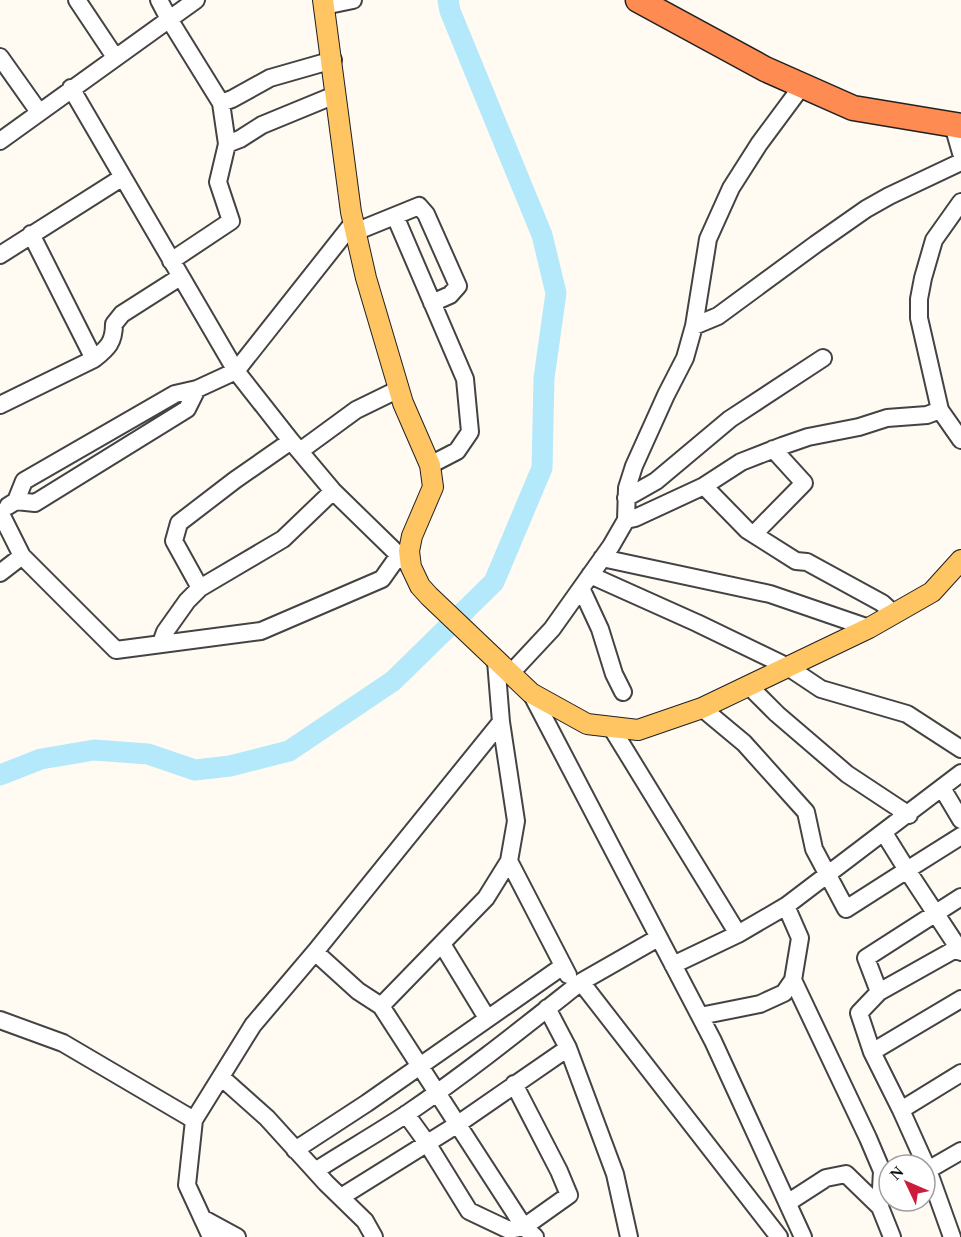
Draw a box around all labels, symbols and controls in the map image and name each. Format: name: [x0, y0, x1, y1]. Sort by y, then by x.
north arrow: [877, 1153, 937, 1213]
text: N: [886, 1163, 907, 1183]

